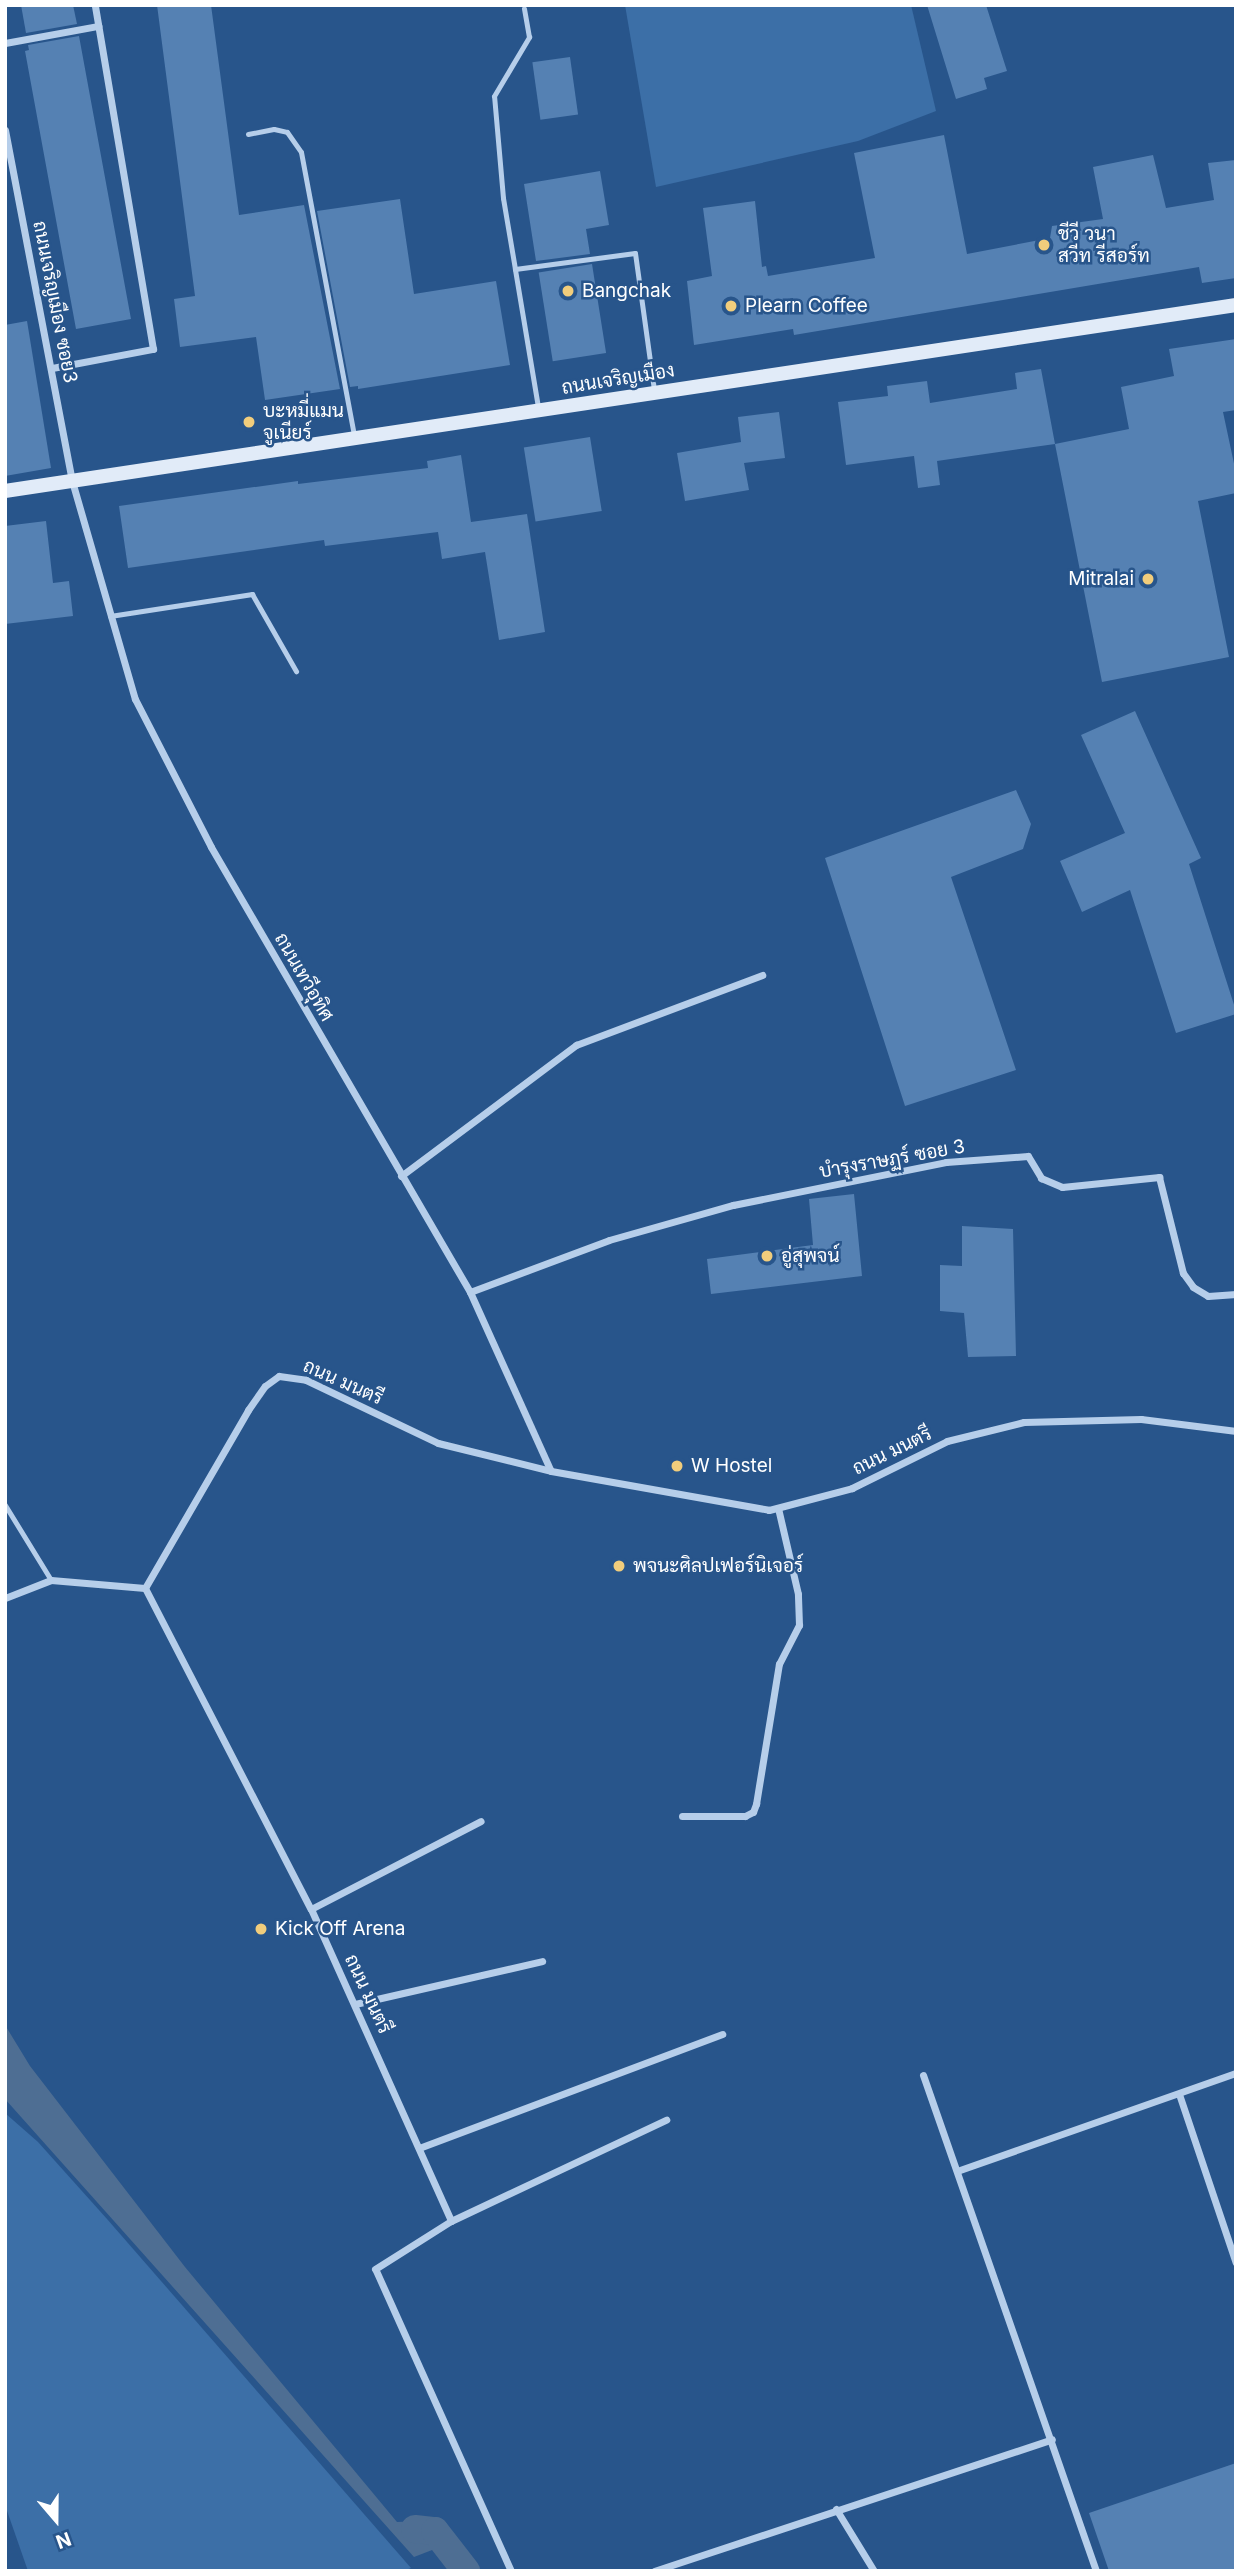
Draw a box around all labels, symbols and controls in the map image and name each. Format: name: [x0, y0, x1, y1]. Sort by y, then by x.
street label: ถนนเจริญเมือง ซอย3: [28, 219, 82, 385]
place label: ชีวี วนา สวีท รีสอร์ท: [1058, 223, 1150, 267]
marker: ชีวี วนา สวีท รีสอร์ท: [1036, 237, 1052, 253]
place label: Bangchak: [582, 280, 671, 302]
marker: Bangchak: [560, 283, 576, 299]
place label: Plearn Coffee: [745, 295, 868, 317]
marker: Plearn Coffee: [723, 298, 739, 314]
street label: ถนนเจริญเมือง: [560, 359, 676, 399]
place label: บะหมี่แมน จูเนียร์: [263, 400, 344, 444]
marker: บะหมี่แมน จูเนียร์: [241, 414, 257, 430]
place label: Mitralai: [1068, 568, 1134, 590]
marker: Mitralai: [1140, 571, 1156, 587]
street label: ถนนเทวีอุทิศ: [270, 929, 338, 1025]
street label: บำรุงราษฏร์ ซอย 3: [817, 1135, 967, 1183]
place label: อู่สุพจน์: [781, 1245, 840, 1267]
marker: อู่สุพจน์: [759, 1248, 775, 1264]
street label: ถนน มนตรี: [299, 1354, 387, 1410]
street label: ถนน มนตรี: [849, 1422, 935, 1480]
place label: W Hostel: [691, 1455, 772, 1477]
marker: W Hostel: [669, 1458, 685, 1474]
place label: พจนะศิลปเฟอร์นิเจอร์: [633, 1555, 803, 1577]
marker: พจนะศิลปเฟอร์นิเจอร์: [611, 1558, 627, 1574]
place label: Kick Off Arena: [275, 1918, 405, 1940]
marker: Kick Off Arena: [253, 1921, 269, 1937]
street label: ถนน มนตรี: [340, 1951, 396, 2037]
north arrow: [21, 2485, 91, 2555]
text: N: [53, 2527, 74, 2553]

